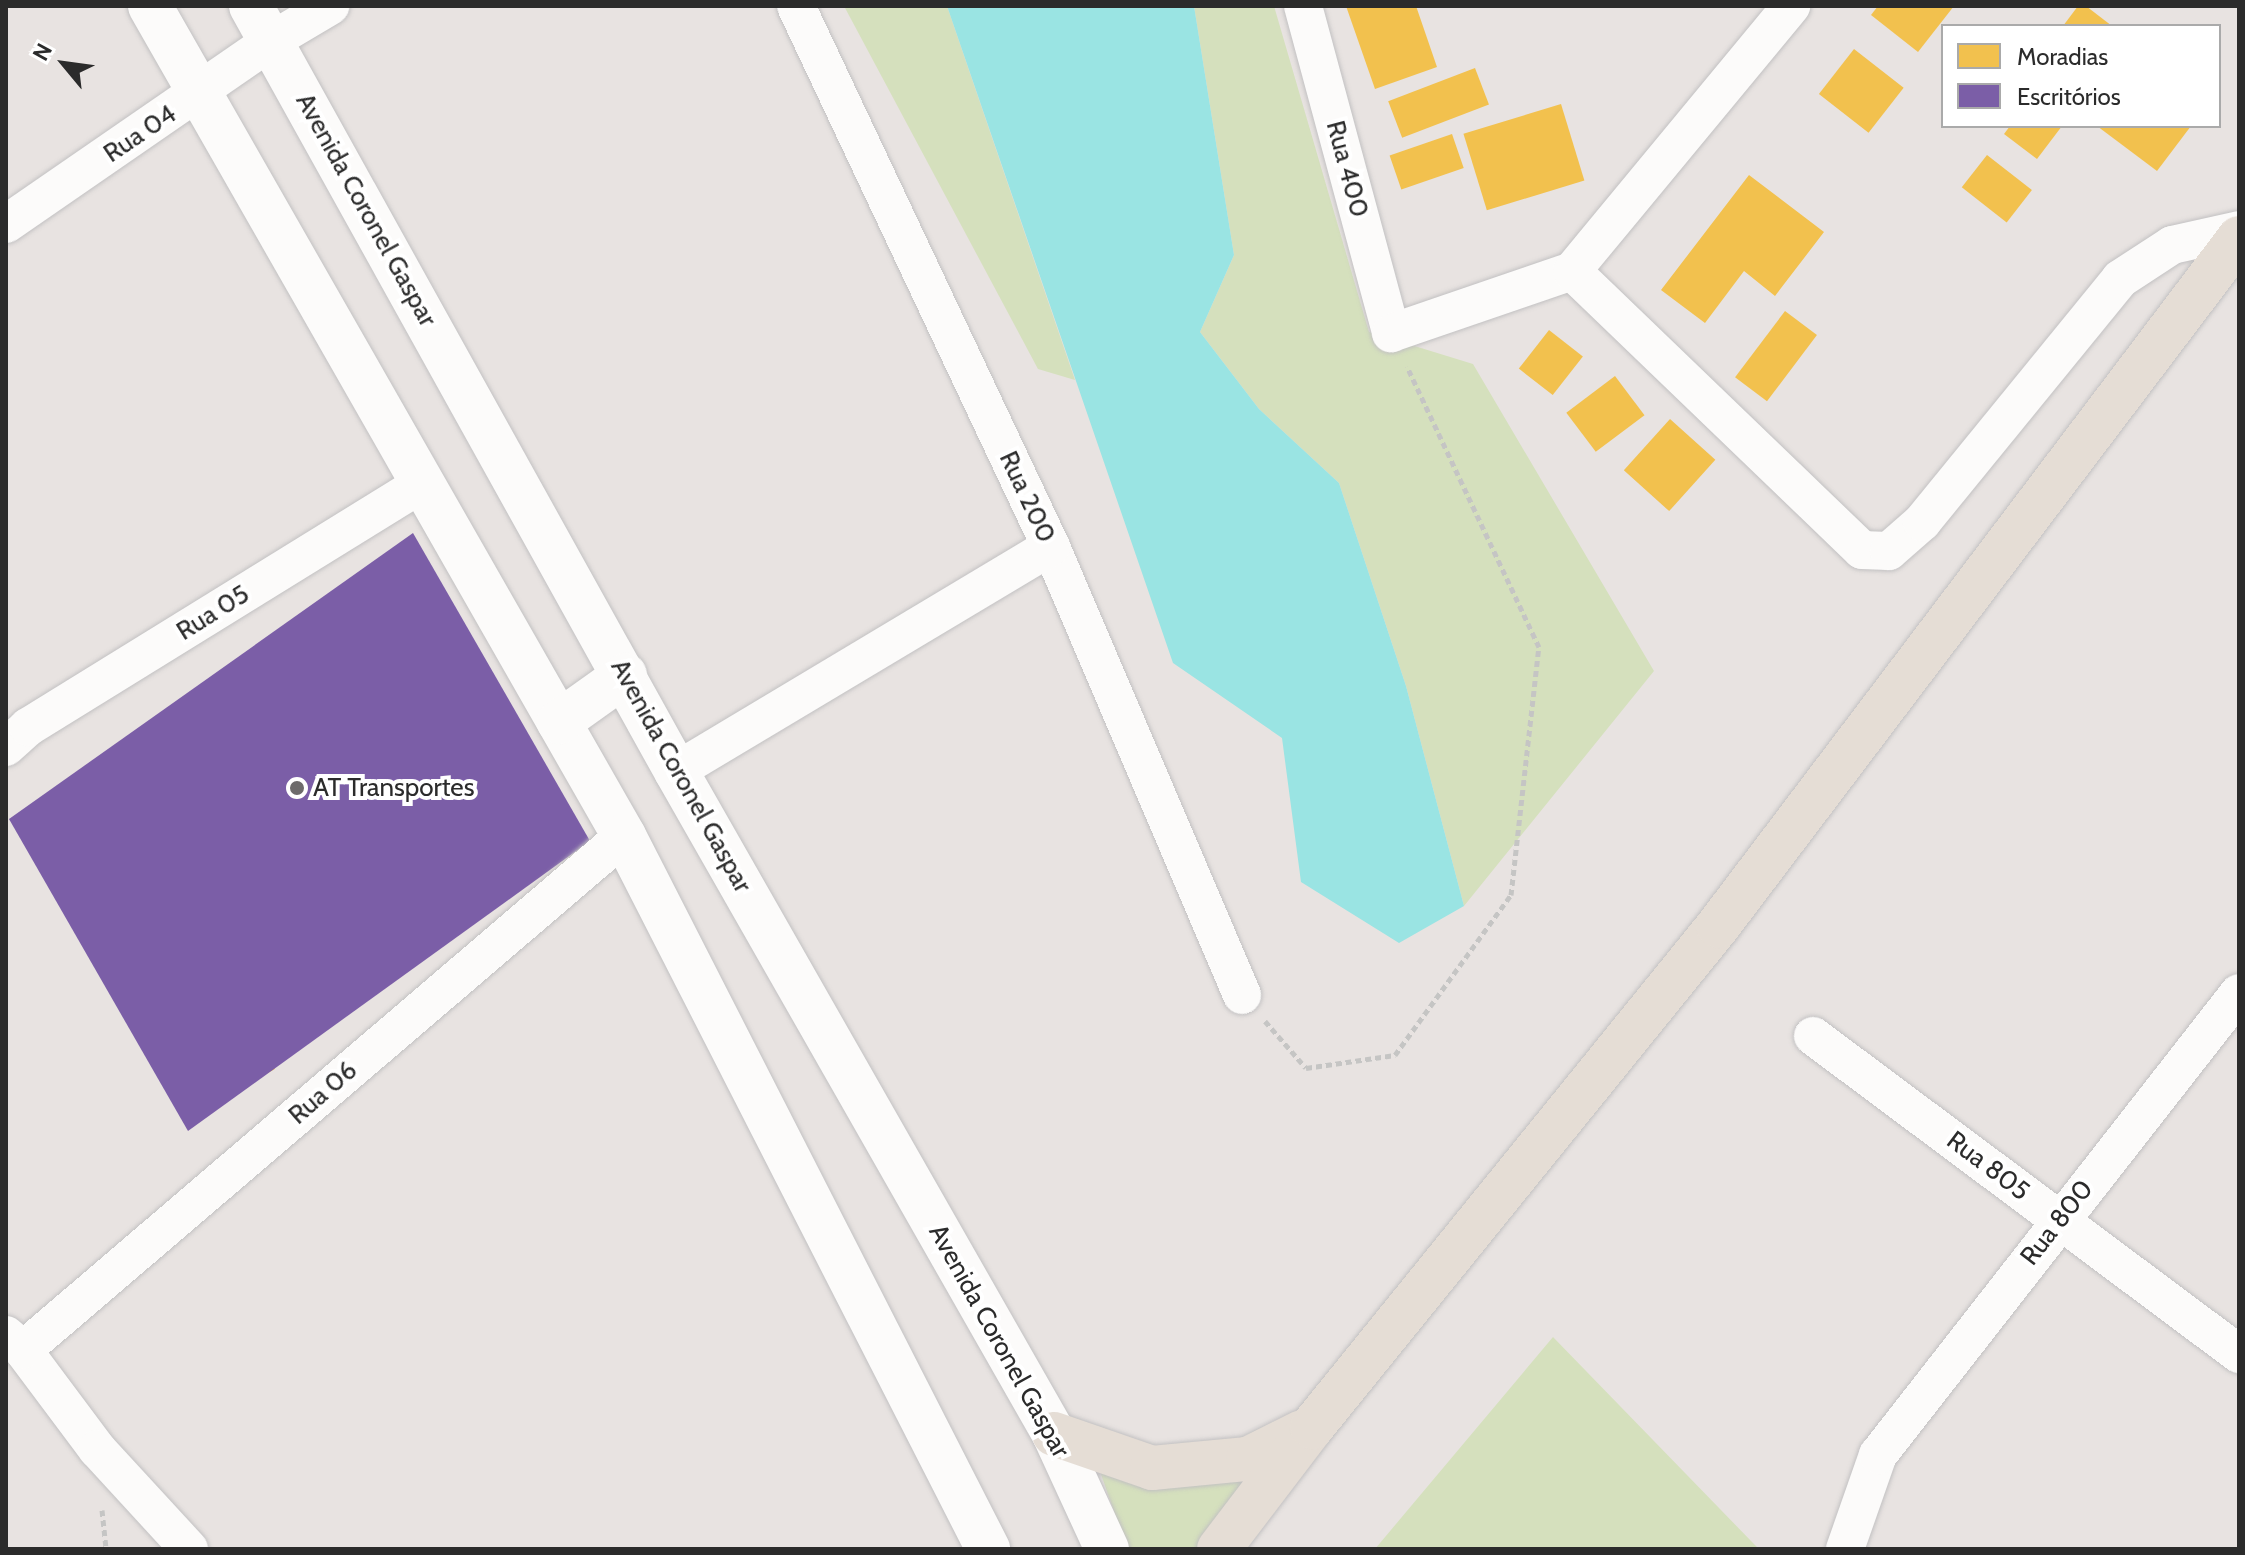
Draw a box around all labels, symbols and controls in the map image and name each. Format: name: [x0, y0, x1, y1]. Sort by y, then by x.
north arrow: [24, 24, 104, 104]
legend: [1941, 24, 2221, 128]
text: N: [27, 39, 58, 65]
text: Moradias: [2017, 42, 2108, 71]
text: Escritórios: [2017, 82, 2121, 111]
street label: Avenida Coronel Gaspar: [289, 88, 443, 332]
street label: Rua 04: [98, 99, 182, 169]
street label: Rua 400: [1319, 117, 1375, 221]
street label: Rua 200: [992, 446, 1062, 548]
street label: Rua 05: [171, 579, 255, 647]
street label: Avenida Coronel Gaspar: [604, 654, 758, 898]
place label: AT Transportes: [313, 772, 474, 804]
marker: AT Transportes: [288, 779, 306, 797]
street label: Rua 06: [282, 1055, 364, 1131]
street label: Rua 805: [1941, 1125, 2035, 1207]
street label: Rua 800: [2014, 1174, 2100, 1272]
street label: Avenida Coronel Gaspar: [922, 1219, 1076, 1463]

